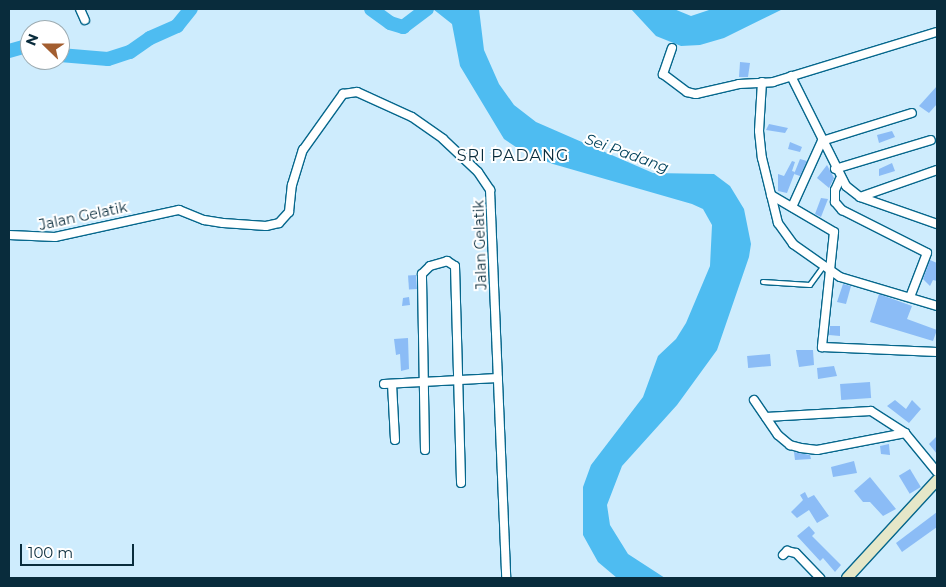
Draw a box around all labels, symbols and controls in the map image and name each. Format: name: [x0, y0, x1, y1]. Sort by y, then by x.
north arrow: [20, 20, 70, 70]
text: N: [22, 31, 42, 48]
water label: Sei Padang: [583, 130, 671, 176]
district label: SRI PADANG: [455, 146, 571, 166]
street label: Jalan Gelatik: [37, 198, 129, 234]
street label: Jalan Gelatik: [470, 200, 490, 290]
scale bar: [22, 534, 136, 566]
text: 100 m: [28, 543, 73, 562]

